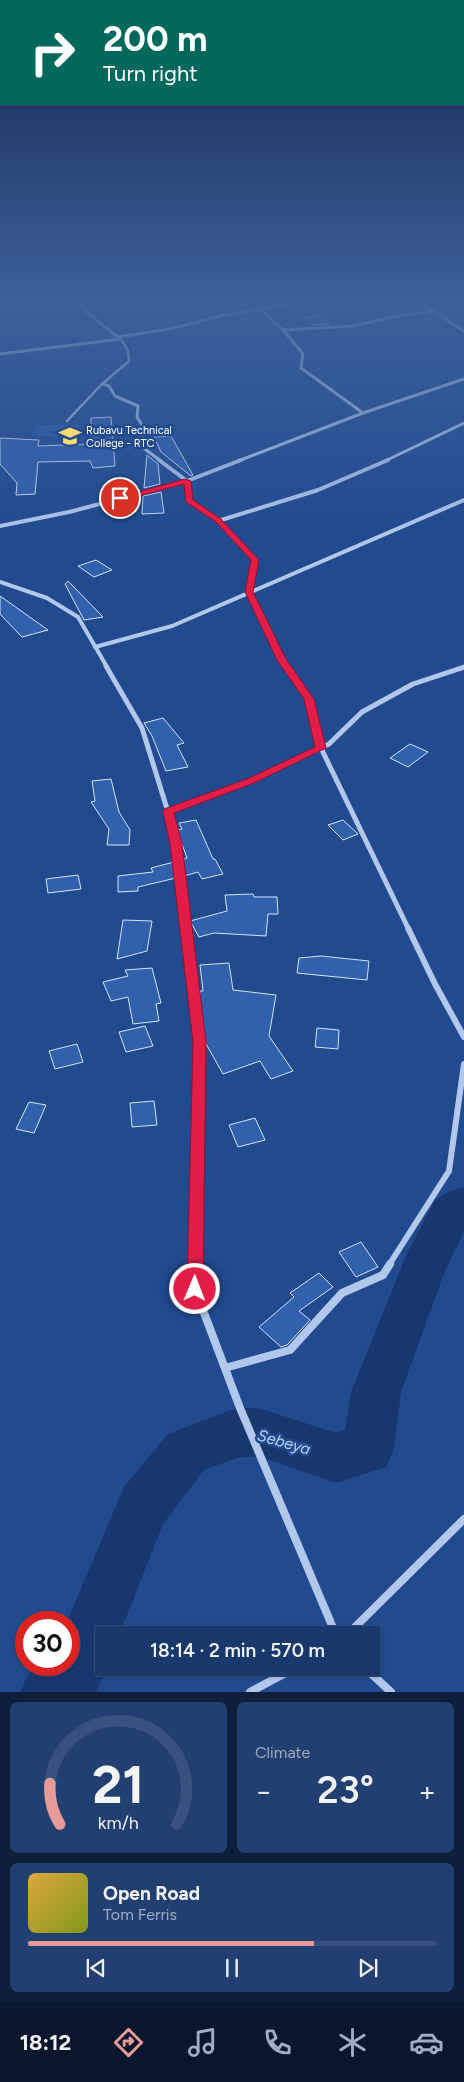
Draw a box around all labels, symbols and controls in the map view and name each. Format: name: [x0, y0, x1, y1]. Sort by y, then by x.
text: 200 m: [103, 18, 207, 60]
icon: right: [20, 20, 85, 85]
text: Turn right: [103, 60, 198, 87]
school or university icon: Rubavu Technical College - RTC: [57, 423, 83, 449]
place label: Rubavu Technical College - RTC: [86, 424, 172, 450]
pin: [99, 477, 141, 519]
icon: arrive: [106, 484, 134, 512]
position arrow: [168, 1262, 220, 1314]
water label: Sebeya: [255, 1425, 313, 1459]
speed limit sign: 30: [15, 1611, 80, 1676]
text: 18:14 · 2 min · 570 m: [150, 1639, 325, 1662]
text: Climate: [255, 1743, 310, 1762]
text: 21: [92, 1754, 145, 1816]
text: 23°: [317, 1767, 374, 1813]
text: −: [255, 1774, 272, 1808]
text: +: [419, 1774, 436, 1808]
text: km/h: [98, 1812, 139, 1833]
text: Open Road: [103, 1882, 200, 1905]
text: Tom Ferris: [103, 1905, 177, 1924]
icon: previous: [82, 1954, 110, 1982]
icon: pause: [218, 1954, 246, 1982]
icon: next: [354, 1954, 382, 1982]
icon: directions: [111, 2025, 146, 2060]
icon: music: [185, 2025, 220, 2060]
icon: phone: [260, 2025, 295, 2060]
icon: climate: [335, 2025, 370, 2060]
icon: car: [409, 2025, 444, 2060]
text: 18:12: [20, 2029, 71, 2056]

